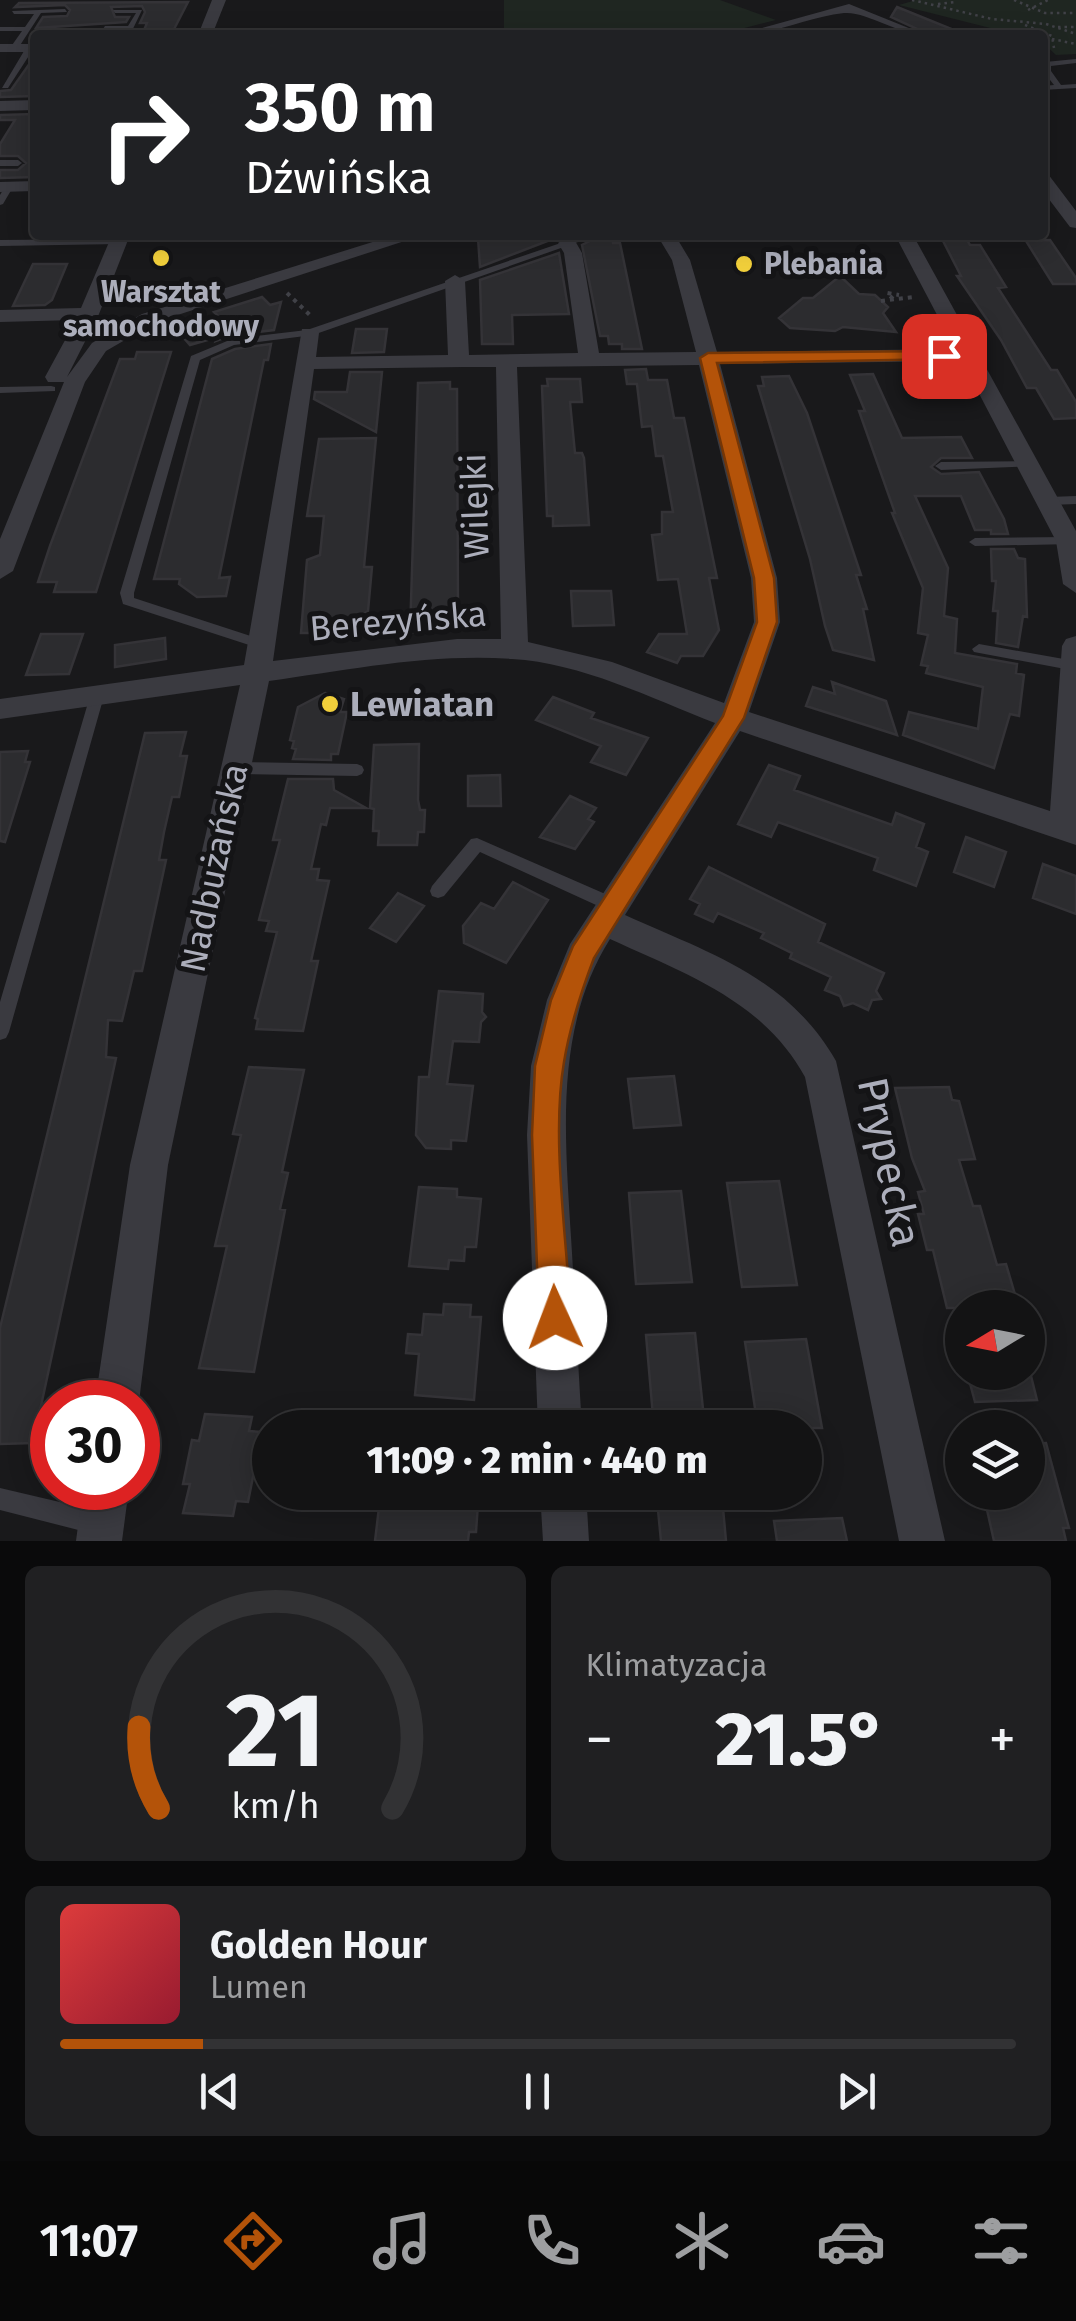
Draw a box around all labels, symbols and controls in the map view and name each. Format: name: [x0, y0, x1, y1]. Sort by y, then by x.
text: 350 m: [245, 66, 436, 150]
icon: right: [80, 70, 210, 200]
text: Dźwińska: [245, 151, 432, 205]
place label: Plebania: [764, 246, 883, 282]
marker: Warsztat samochodowy: [150, 247, 172, 269]
marker: Plebania: [733, 253, 755, 275]
place label: Warsztat samochodowy: [63, 274, 260, 344]
pin: [902, 314, 987, 399]
icon: arrive: [917, 329, 972, 384]
street label: Wilejki: [452, 453, 498, 559]
street label: Berezyńska: [308, 592, 488, 650]
place label: Lewiatan: [350, 683, 494, 725]
marker: Lewiatan: [319, 693, 341, 715]
street label: Nadbużańska: [171, 760, 257, 976]
street label: Prypecka: [847, 1073, 931, 1252]
position arrow: [503, 1266, 607, 1370]
north arrow: [945, 1290, 1045, 1390]
map controls: [945, 1290, 1045, 1510]
speed limit sign: 30: [30, 1380, 160, 1510]
button: layers: [945, 1410, 1045, 1510]
text: 11:09 · 2 min · 440 m: [366, 1437, 708, 1483]
text: Klimatyzacja: [586, 1646, 767, 1684]
text: 21: [225, 1669, 325, 1794]
text: 21.5°: [715, 1695, 886, 1785]
text: −: [586, 1707, 613, 1773]
text: +: [989, 1707, 1016, 1773]
text: km/h: [231, 1785, 319, 1827]
text: Golden Hour: [210, 1922, 427, 1968]
text: Lumen: [210, 1968, 308, 2006]
icon: previous: [192, 2064, 247, 2119]
icon: pause: [510, 2064, 565, 2119]
icon: next: [829, 2064, 884, 2119]
icon: directions: [218, 2206, 288, 2276]
icon: music: [367, 2206, 437, 2276]
icon: phone: [517, 2206, 587, 2276]
icon: climate: [667, 2206, 737, 2276]
icon: car: [816, 2206, 886, 2276]
icon: filters: [966, 2206, 1036, 2276]
text: 11:07: [40, 2214, 138, 2268]

